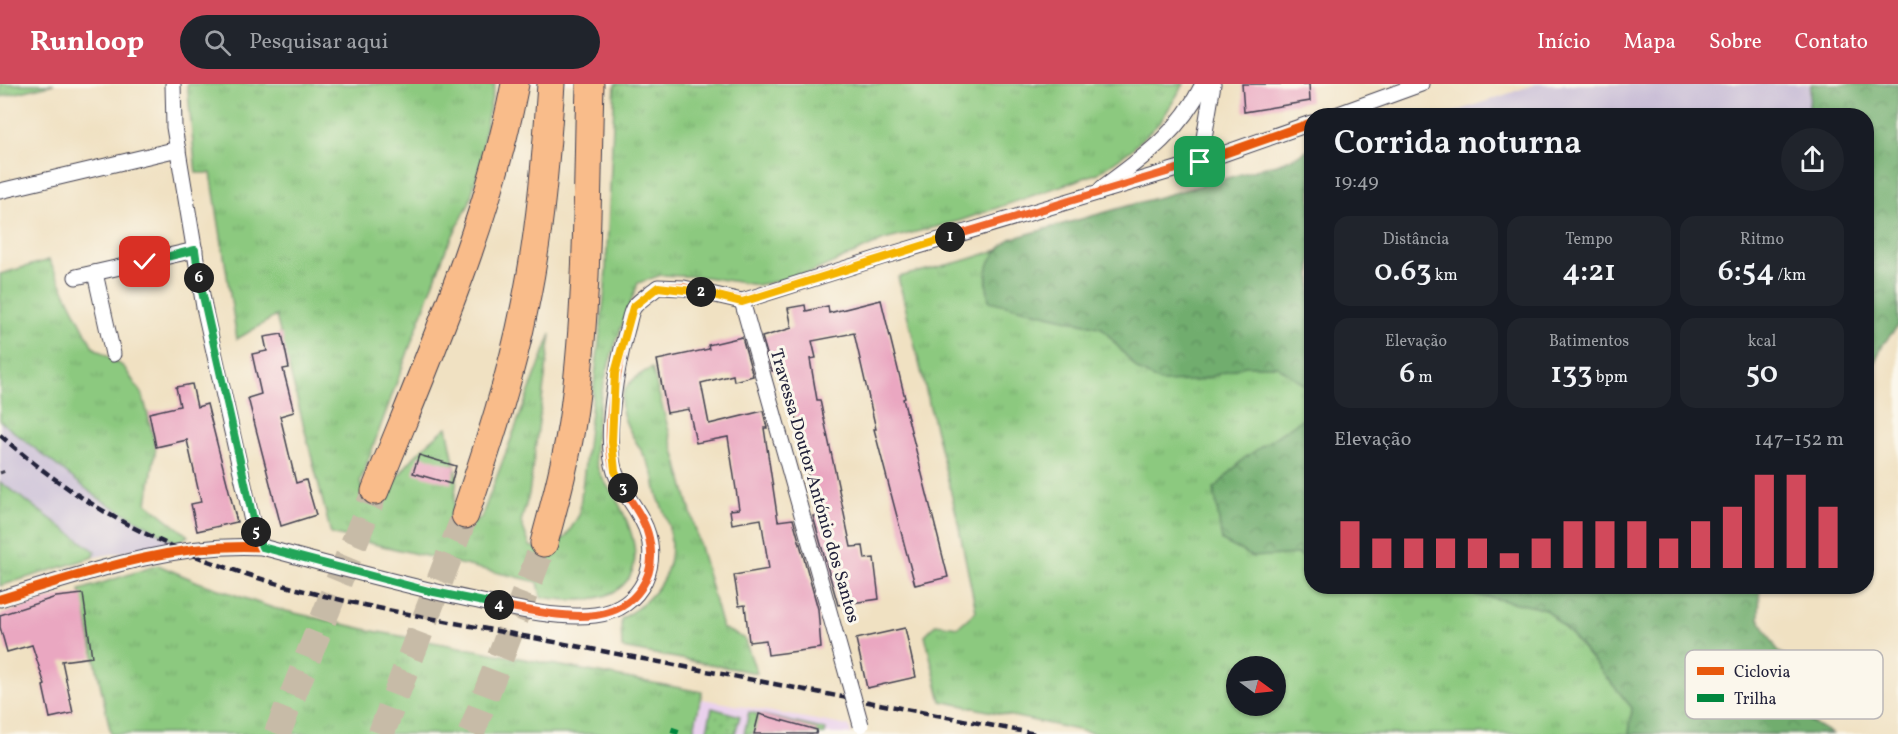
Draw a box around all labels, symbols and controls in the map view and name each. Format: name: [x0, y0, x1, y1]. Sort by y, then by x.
search box: [180, 15, 600, 69]
text: Runloop: [30, 23, 144, 62]
icon: search: [201, 26, 234, 59]
text: Pesquisar aqui: [249, 27, 388, 58]
text: Início: [1537, 28, 1590, 57]
text: Mapa: [1623, 28, 1676, 57]
text: Sobre: [1709, 28, 1762, 57]
text: Contato: [1795, 28, 1868, 57]
text: Corrida noturna: [1334, 122, 1582, 168]
button: share: [1781, 128, 1844, 191]
pin: [1174, 136, 1225, 187]
icon: arrive: [1183, 145, 1216, 178]
text: 19:49: [1334, 168, 1379, 196]
pin: 1: [935, 222, 965, 252]
text: 1: [947, 226, 953, 248]
text: Distância: [1383, 229, 1449, 251]
text: Tempo: [1565, 229, 1613, 251]
text: Ritmo: [1740, 229, 1784, 251]
pin: [119, 236, 170, 287]
icon: check: [128, 245, 161, 278]
text: 0.63: [1374, 251, 1432, 293]
text: 4:21: [1562, 251, 1616, 293]
text: 6:54: [1718, 251, 1774, 293]
pin: 6: [184, 263, 214, 293]
text: km: [1432, 265, 1458, 287]
text: /km: [1774, 265, 1806, 287]
text: 6: [195, 267, 203, 289]
pin: 2: [686, 277, 716, 307]
text: 2: [697, 281, 705, 303]
text: Elevação: [1385, 331, 1447, 353]
text: Batimentos: [1549, 331, 1629, 353]
text: kcal: [1748, 331, 1776, 353]
street label: Travessa Doutor António dos Santos: [763, 346, 865, 626]
text: 6: [1399, 353, 1415, 395]
text: 133: [1550, 353, 1593, 395]
text: 50: [1746, 353, 1778, 395]
text: m: [1415, 367, 1433, 389]
text: bpm: [1593, 367, 1628, 389]
text: Elevação: [1334, 426, 1411, 454]
text: 147–152 m: [1754, 426, 1844, 454]
pin: 3: [608, 473, 638, 503]
text: 3: [619, 477, 627, 499]
pin: 5: [241, 517, 271, 547]
text: 5: [252, 521, 260, 543]
pin: 4: [484, 590, 514, 620]
text: 4: [494, 594, 504, 616]
legend: [1685, 650, 1883, 719]
north arrow: [1226, 656, 1286, 716]
map controls: [1226, 656, 1286, 716]
text: Ciclovia: [1734, 662, 1790, 684]
text: Trilha: [1734, 689, 1777, 711]

